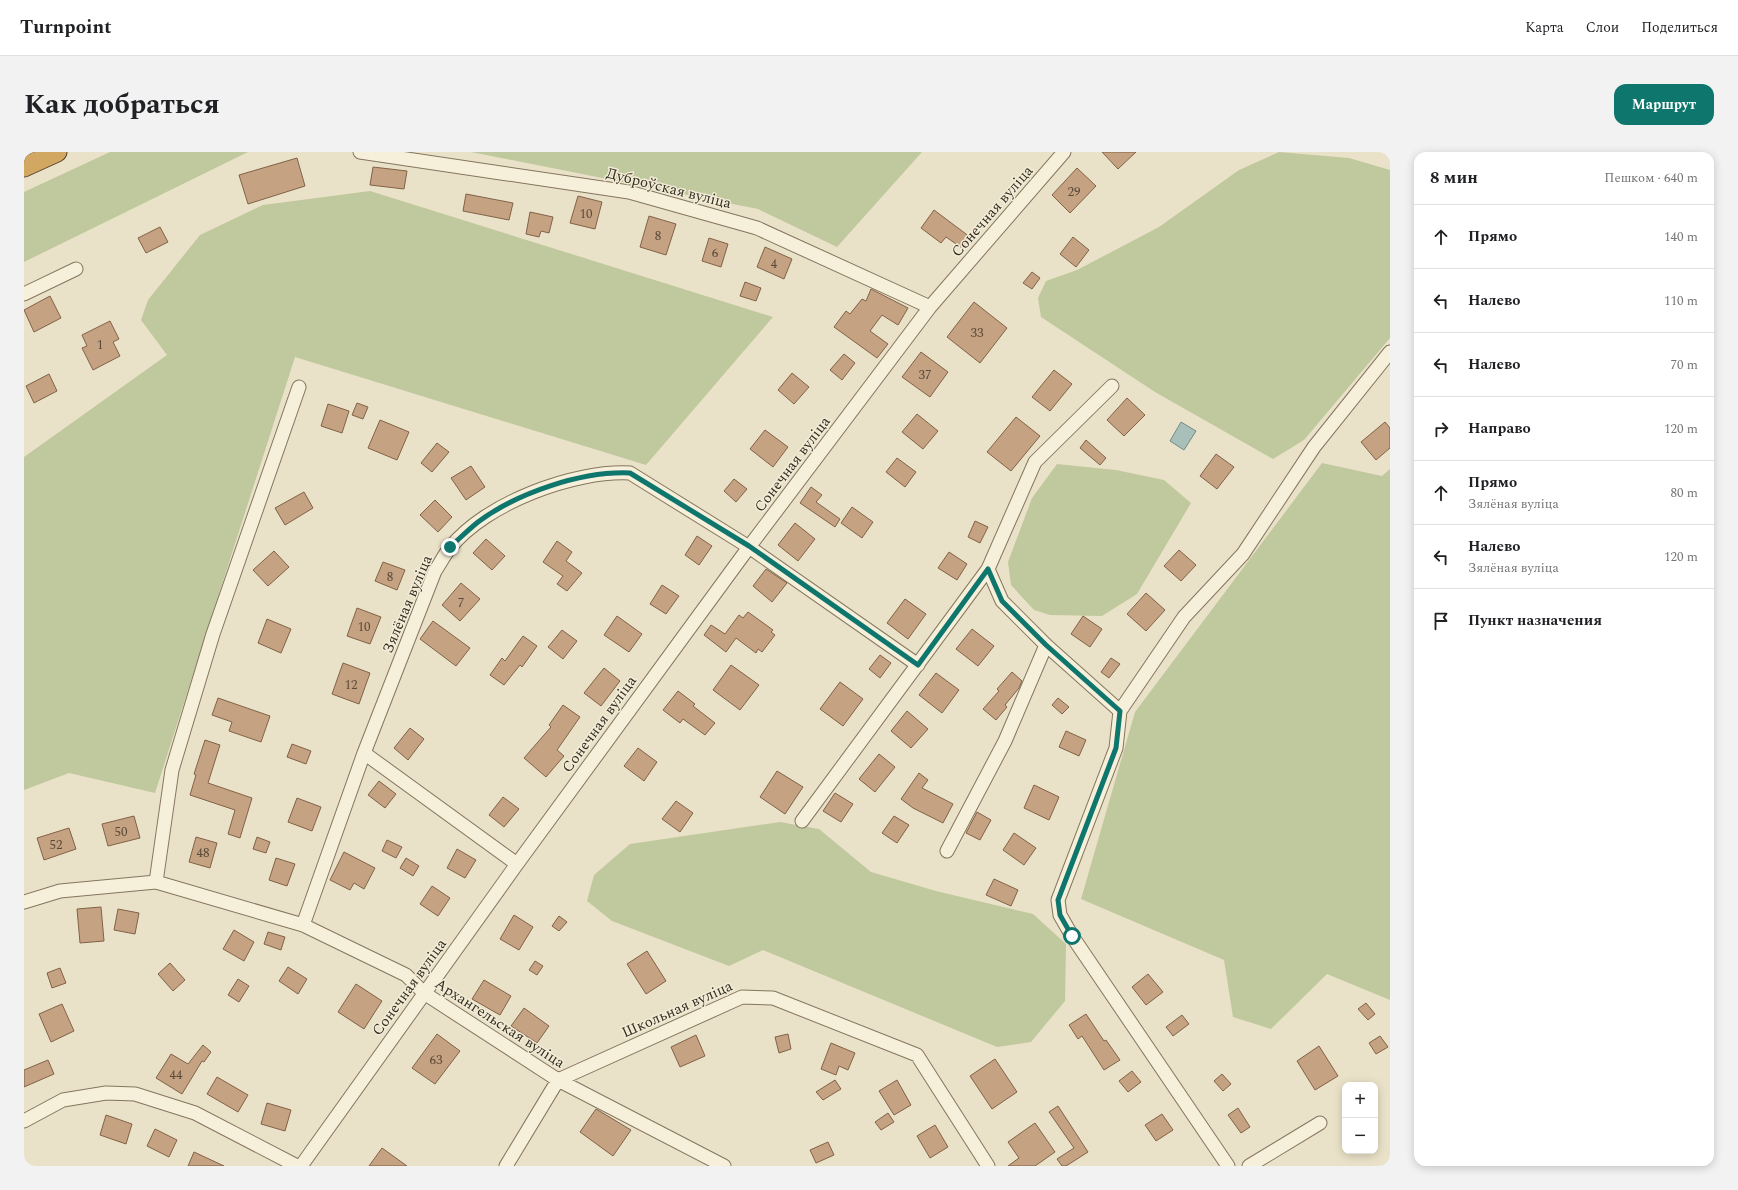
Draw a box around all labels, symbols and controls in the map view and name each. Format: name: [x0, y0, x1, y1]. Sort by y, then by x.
text: Turnpoint: [20, 13, 112, 42]
text: Карта: [1525, 17, 1564, 38]
text: Слои: [1586, 17, 1619, 38]
text: Поделиться: [1641, 17, 1718, 38]
text: Как добраться: [24, 83, 220, 126]
button: Маршрут: [1614, 84, 1714, 125]
street label: Сонечная вуліца: [946, 160, 1039, 262]
street label: Дуброўская вуліца: [604, 162, 734, 215]
text: 8 мин: [1430, 165, 1478, 191]
text: Пешком · 640 m: [1604, 168, 1698, 188]
house number: 29: [1068, 182, 1081, 202]
house number: 10: [580, 204, 593, 224]
text: Прямо: [1468, 225, 1517, 248]
house number: 8: [655, 226, 661, 246]
icon: ahead: [1430, 226, 1452, 248]
text: 140 m: [1664, 227, 1698, 247]
house number: 6: [712, 243, 719, 263]
house number: 4: [771, 254, 778, 274]
text: Налево: [1468, 289, 1521, 312]
icon: left: [1430, 290, 1452, 312]
text: 110 m: [1664, 291, 1698, 311]
house number: 33: [971, 323, 984, 343]
house number: 1: [97, 335, 103, 355]
text: Налево: [1468, 353, 1521, 376]
icon: left: [1430, 354, 1452, 376]
text: 70 m: [1671, 355, 1698, 375]
house number: 37: [919, 365, 932, 385]
street label: Сонечная вуліца: [749, 411, 837, 517]
text: Направо: [1468, 417, 1531, 440]
icon: right: [1430, 418, 1452, 440]
text: 120 m: [1664, 419, 1698, 439]
text: Прямо: [1468, 471, 1517, 494]
icon: ahead: [1430, 482, 1452, 504]
text: 80 m: [1671, 483, 1698, 503]
text: Зялёная вуліца: [1468, 494, 1559, 514]
text: Налево: [1468, 535, 1521, 558]
route end: [441, 538, 459, 556]
icon: left: [1430, 546, 1452, 568]
text: 120 m: [1664, 547, 1698, 567]
street label: Зялёная вуліца: [376, 551, 439, 657]
text: Зялёная вуліца: [1468, 558, 1559, 578]
house number: 8: [387, 567, 393, 587]
house number: 7: [458, 593, 464, 613]
text: Пункт назначения: [1468, 609, 1602, 632]
icon: arrive: [1430, 610, 1452, 632]
house number: 10: [358, 617, 371, 637]
street label: Сонечная вуліца: [556, 670, 643, 778]
house number: 12: [345, 675, 358, 695]
house number: 50: [115, 822, 128, 842]
house number: 52: [50, 835, 63, 855]
house number: 48: [197, 843, 210, 863]
route start: [1063, 927, 1081, 945]
street label: Сонечная вуліца: [366, 933, 453, 1041]
street label: Архангельская вуліца: [430, 973, 570, 1075]
street label: Школьная вуліца: [618, 974, 737, 1044]
house number: 63: [430, 1050, 443, 1070]
house number: 44: [170, 1065, 183, 1085]
map controls: [1342, 1082, 1378, 1154]
button: +: [1342, 1082, 1378, 1118]
button: −: [1342, 1118, 1378, 1154]

